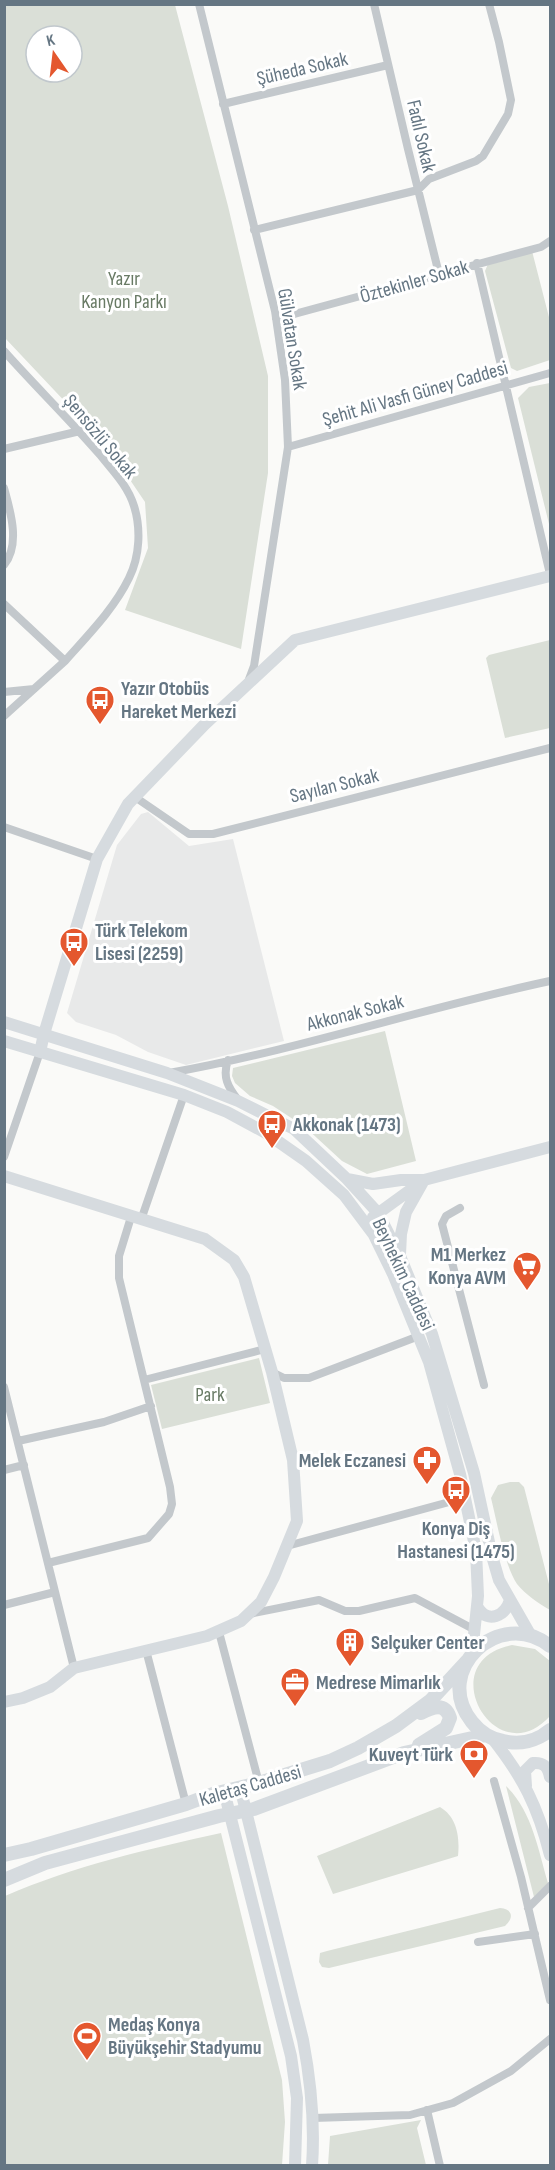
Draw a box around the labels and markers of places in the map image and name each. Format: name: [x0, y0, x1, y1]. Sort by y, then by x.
place label: Yazır Otobüs Hareket Merkezi: [121, 677, 236, 724]
bus stop icon: Yazır Otobüs Hareket Merkezi: [84, 684, 116, 726]
place label: Türk Telekom Lisesi (2259): [95, 919, 188, 966]
bus stop icon: Türk Telekom Lisesi (2259): [58, 926, 90, 968]
bus stop icon: Akkonak (1473): [256, 1108, 288, 1150]
place label: Akkonak (1473): [292, 1113, 401, 1137]
place label: M1 Merkez Konya AVM: [428, 1243, 506, 1290]
supermarket icon: M1 Merkez Konya AVM: [511, 1250, 543, 1292]
pharmacy icon: Melek Eczanesi: [411, 1444, 443, 1486]
place label: Melek Eczanesi: [299, 1449, 406, 1473]
bus stop icon: Konya Diş Hastanesi (1475): [440, 1474, 472, 1516]
place label: Konya Diş Hastanesi (1475): [397, 1517, 515, 1564]
building icon: Selçuker Center: [334, 1626, 366, 1668]
place label: Selçuker Center: [371, 1631, 485, 1655]
office icon: Medrese Mimarlık: [279, 1666, 311, 1708]
place label: Medrese Mimarlık: [316, 1671, 441, 1695]
bank icon: Kuveyt Türk: [458, 1738, 490, 1780]
place label: Kuveyt Türk: [369, 1743, 454, 1767]
place label: Medaş Konya Büyükşehir Stadyumu: [108, 2013, 262, 2060]
sports icon: Medaş Konya Büyükşehir Stadyumu: [71, 2020, 103, 2062]

